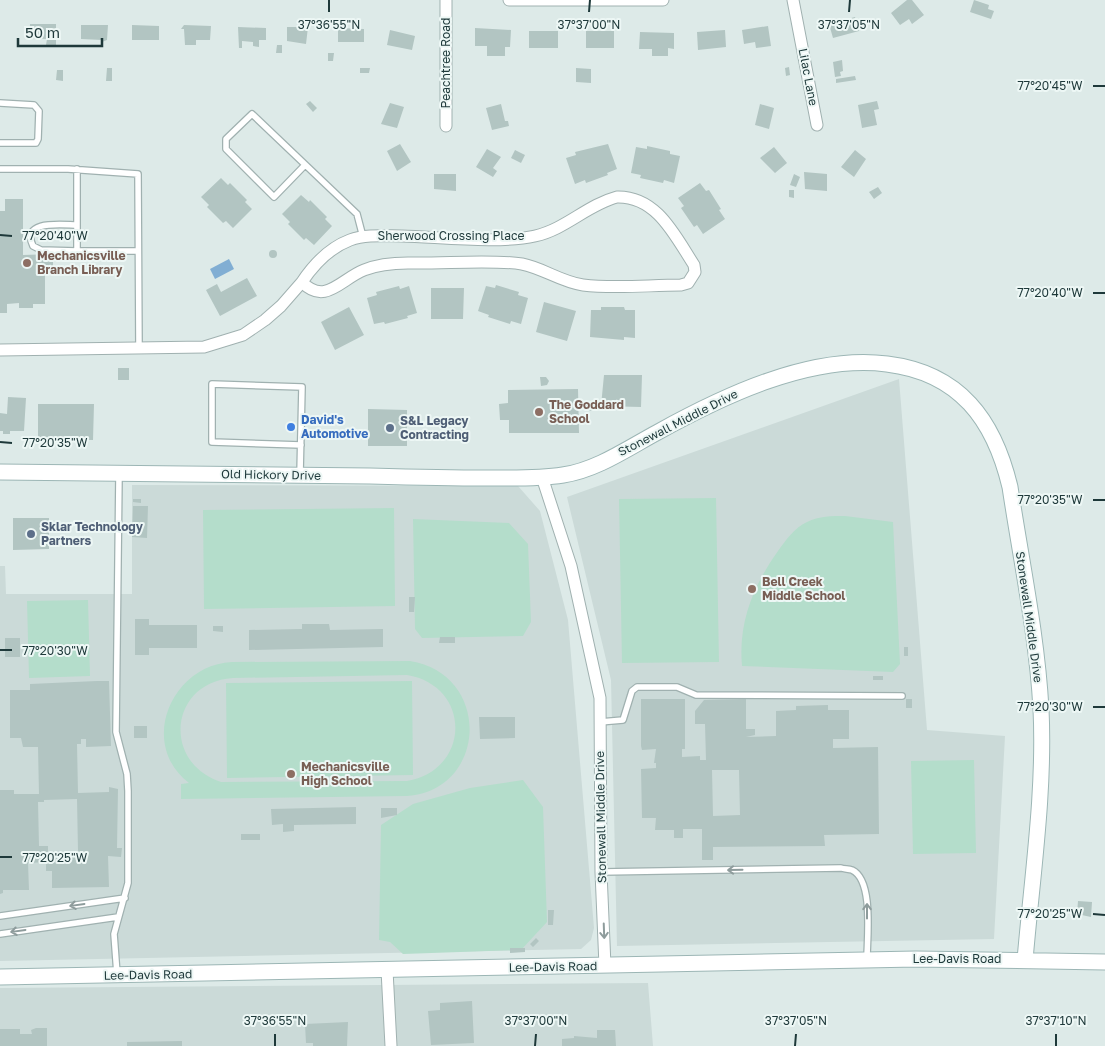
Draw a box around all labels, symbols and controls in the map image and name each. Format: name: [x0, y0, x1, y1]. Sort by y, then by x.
scale bar: [18, 15, 101, 47]
text: 37°36'55"N: [298, 17, 360, 32]
text: 37°37'00"N: [558, 17, 620, 32]
text: 37°37'05"N: [818, 17, 880, 32]
street label: Peachtree Road: [438, 18, 453, 108]
text: 50 m: [25, 23, 60, 41]
street label: Lilac Lane: [796, 47, 821, 107]
text: 77°20'45"W: [1017, 78, 1083, 93]
text: 77°20'40"W: [22, 228, 88, 243]
street label: Sherwood Crossing Place: [378, 228, 524, 243]
place label: Mechanicsville Branch Library: [37, 248, 125, 277]
marker: Mechanicsville Branch Library: [21, 257, 33, 269]
text: 77°20'40"W: [1017, 285, 1083, 300]
street label: Stonewall Middle Drive: [615, 386, 740, 459]
place label: The Goddard School: [549, 397, 624, 426]
marker: The Goddard School: [533, 406, 545, 418]
place label: David's Automotive: [301, 412, 368, 441]
place label: S&L Legacy Contracting: [400, 413, 469, 442]
marker: David's Automotive: [285, 421, 297, 433]
marker: S&L Legacy Contracting: [384, 422, 396, 434]
text: 77°20'35"W: [23, 435, 88, 450]
street label: Old Hickory Drive: [221, 466, 321, 483]
text: 77°20'35"W: [1018, 492, 1083, 507]
place label: Sklar Technology Partners: [41, 519, 144, 548]
marker: Sklar Technology Partners: [25, 528, 37, 540]
street label: Stonewall Middle Drive: [1013, 550, 1046, 684]
place label: Bell Creek Middle School: [762, 574, 845, 603]
marker: Bell Creek Middle School: [746, 583, 758, 595]
text: 77°20'30"W: [22, 643, 88, 658]
text: 77°20'30"W: [1017, 699, 1083, 714]
street label: Stonewall Middle Drive: [592, 751, 609, 883]
place label: Mechanicsville High School: [301, 759, 389, 788]
marker: Mechanicsville High School: [285, 768, 297, 780]
text: 77°20'25"W: [23, 850, 88, 865]
one-way arrow: [727, 865, 744, 875]
one-way arrow: [69, 900, 85, 910]
one-way arrow: [862, 903, 872, 919]
text: 77°20'25"W: [1018, 906, 1083, 921]
one-way arrow: [599, 922, 608, 938]
one-way arrow: [10, 927, 26, 937]
street label: Lee-Davis Road: [913, 951, 1001, 966]
street label: Lee-Davis Road: [508, 958, 598, 975]
street label: Lee-Davis Road: [103, 966, 193, 983]
text: 37°36'55"N: [244, 1013, 306, 1028]
text: 37°37'00"N: [505, 1013, 567, 1028]
text: 37°37'05"N: [765, 1013, 827, 1028]
text: 37°37'10"N: [1025, 1013, 1087, 1028]

